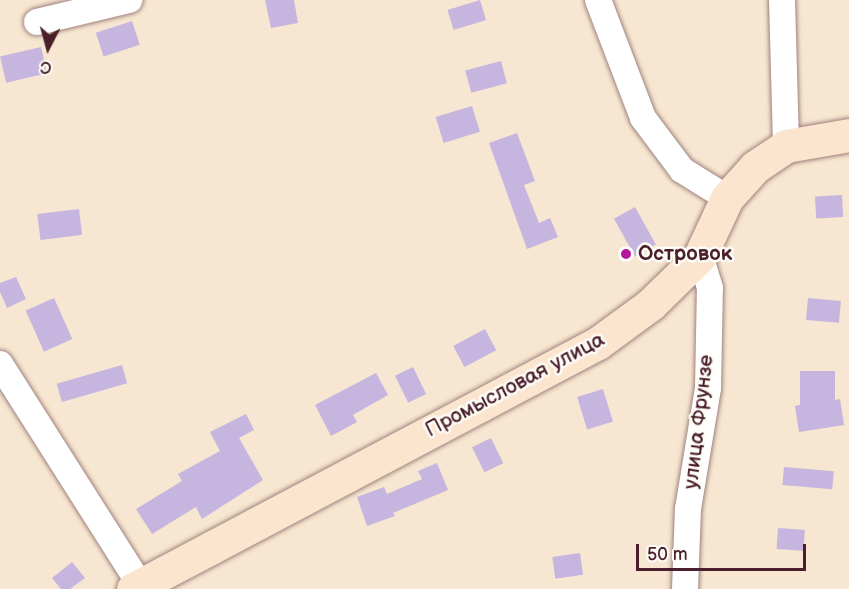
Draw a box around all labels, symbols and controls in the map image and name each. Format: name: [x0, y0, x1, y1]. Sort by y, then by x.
north arrow: [18, 18, 78, 78]
text: С: [40, 56, 53, 76]
place label: Островок: [638, 241, 732, 267]
marker: Островок: [619, 247, 633, 261]
street label: Промысловая улица: [421, 327, 609, 443]
street label: улица Фрунзе: [678, 353, 720, 491]
scale bar: [639, 532, 808, 570]
text: 50 m: [647, 544, 688, 565]

